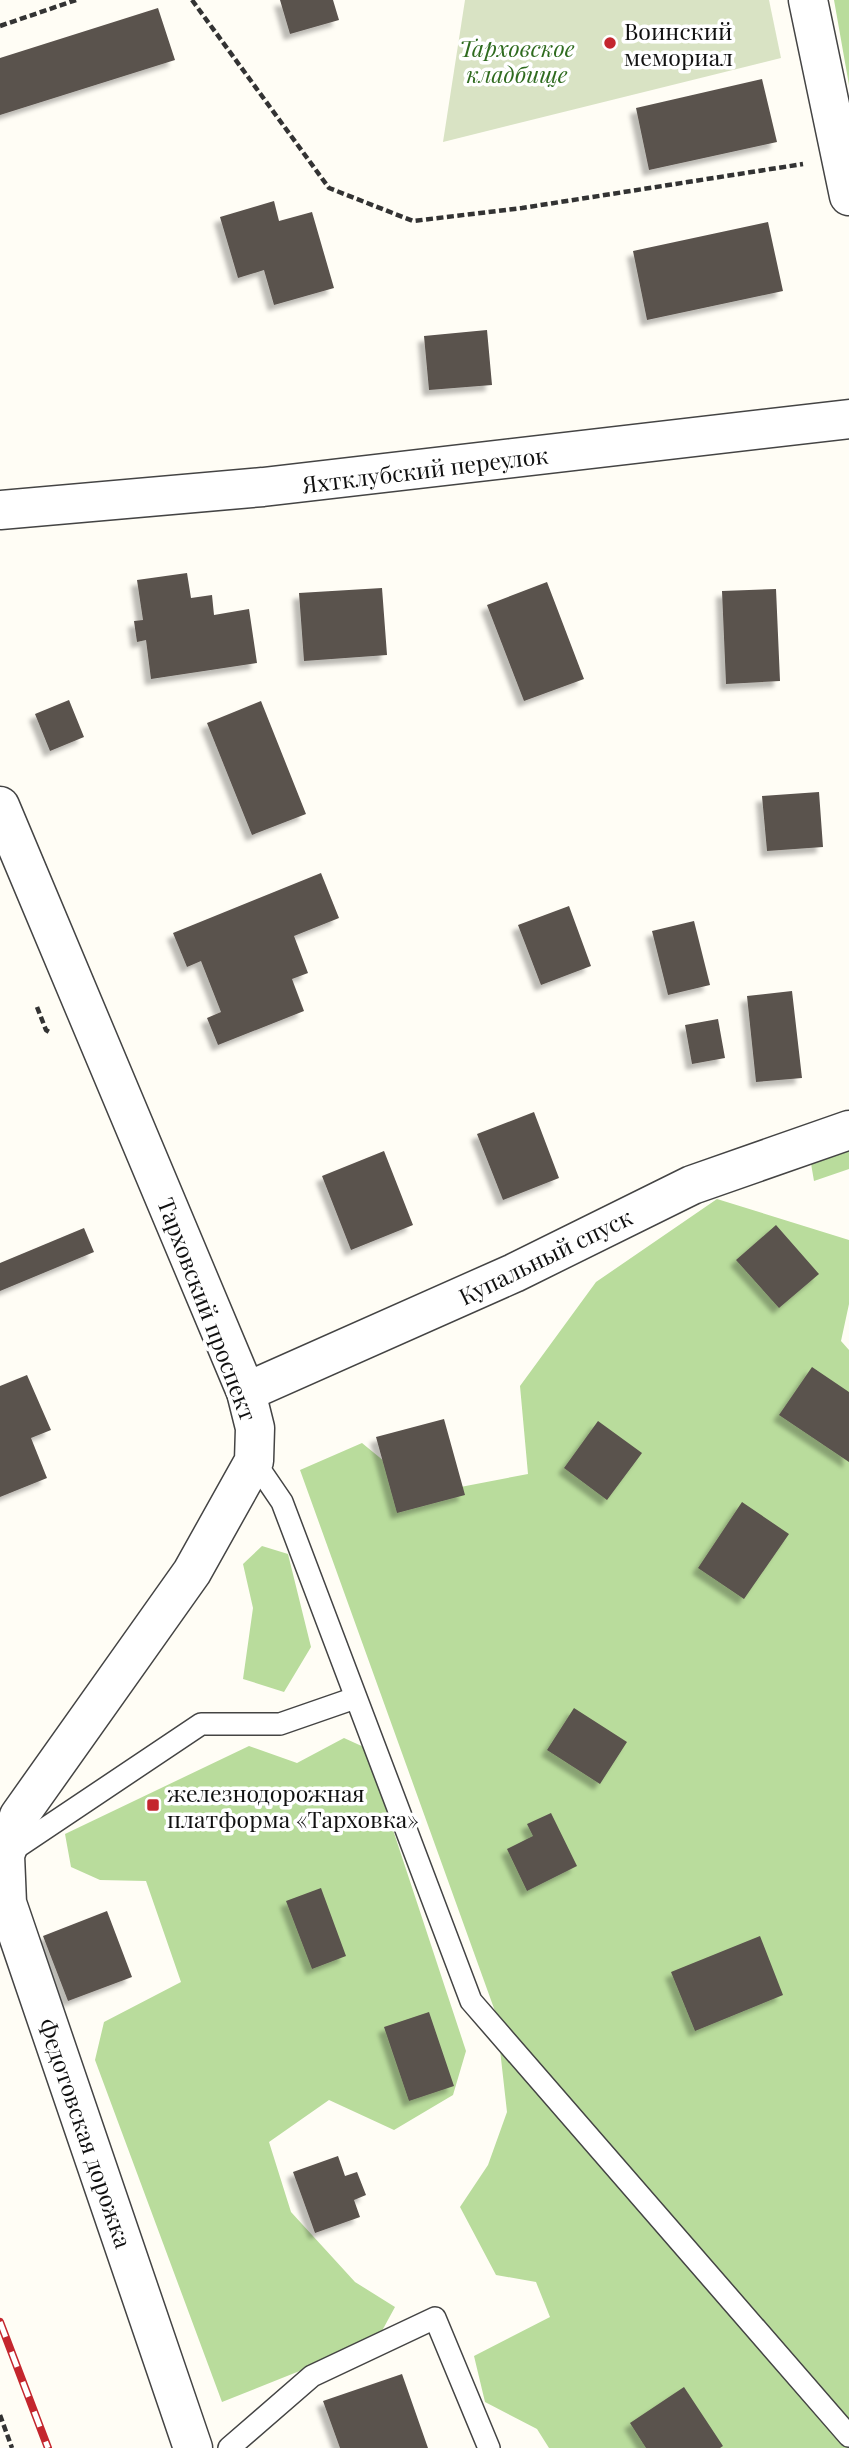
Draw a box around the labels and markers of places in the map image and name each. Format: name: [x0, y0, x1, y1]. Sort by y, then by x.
place label: Воинский мемориал: [624, 15, 733, 72]
marker: Воинский мемориал: [602, 35, 618, 51]
place label: железнодорожная платформа «Тарховка»: [167, 1777, 419, 1834]
marker: железнодорожная платформа «Тарховка»: [145, 1797, 161, 1813]

